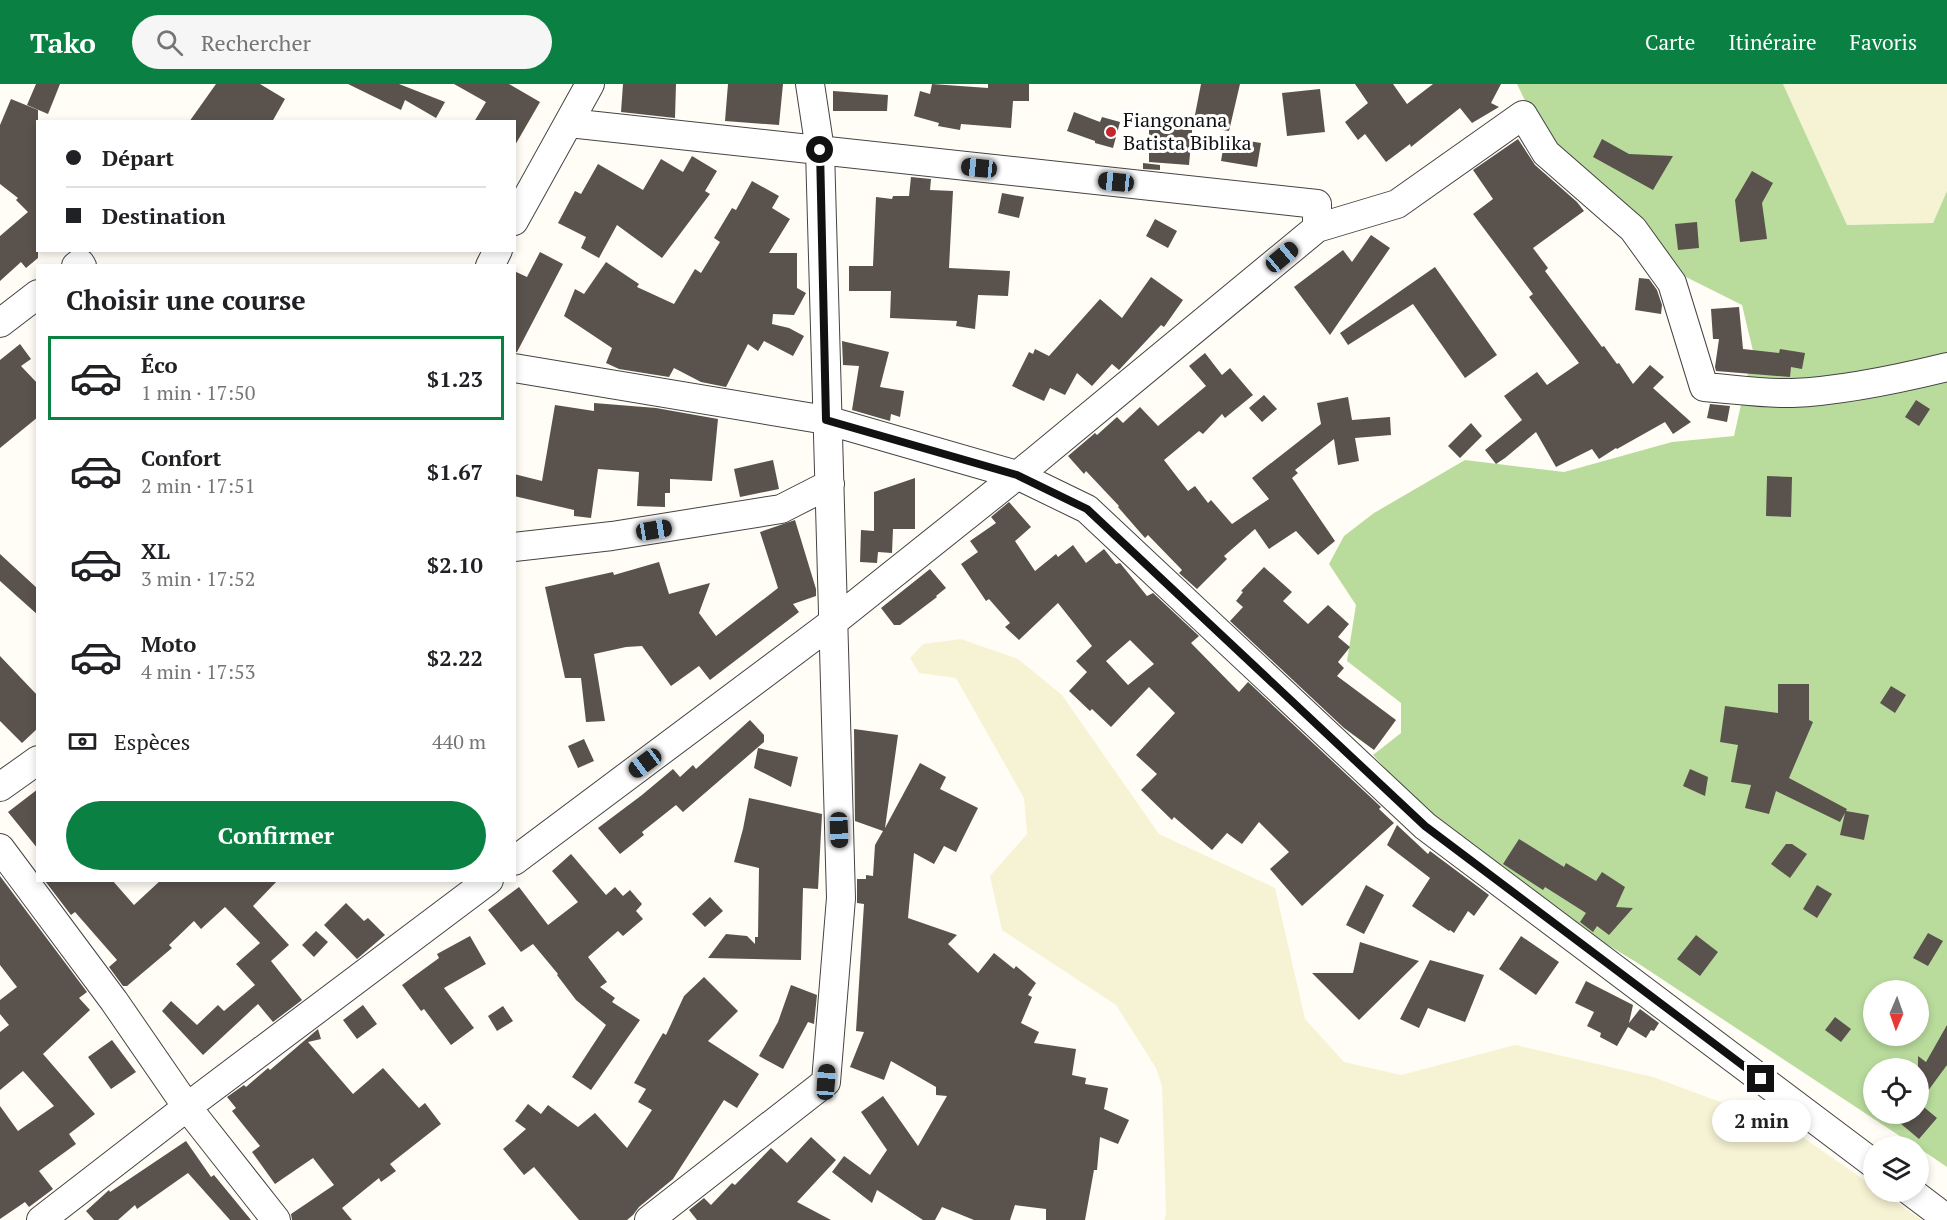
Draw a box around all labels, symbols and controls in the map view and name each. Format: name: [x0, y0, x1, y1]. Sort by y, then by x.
search box: [132, 15, 552, 69]
text: Tako: [30, 24, 96, 61]
icon: search: [153, 26, 186, 59]
text: Rechercher: [201, 28, 311, 57]
text: Carte: [1645, 28, 1695, 56]
text: Itinéraire: [1728, 28, 1817, 56]
text: Favoris: [1850, 28, 1917, 56]
place label: Fiangonana Batista Biblika: [1123, 106, 1252, 156]
marker: Fiangonana Batista Biblika: [1104, 125, 1118, 139]
route start: [806, 136, 833, 163]
text: Départ: [102, 143, 174, 172]
car: [960, 157, 998, 179]
car: [1097, 171, 1135, 193]
text: Destination: [102, 201, 226, 230]
car: [1262, 239, 1302, 275]
text: Choisir une course: [66, 282, 306, 318]
text: Éco: [141, 350, 178, 379]
icon: car: [69, 351, 123, 405]
text: $1.23: [427, 364, 483, 393]
text: 1 min · 17:50: [141, 379, 255, 406]
text: Confort: [141, 443, 221, 472]
icon: car: [69, 444, 123, 498]
text: $1.67: [427, 457, 483, 486]
text: 2 min · 17:51: [141, 472, 255, 499]
car: [635, 518, 673, 542]
text: XL: [141, 536, 170, 565]
icon: car: [69, 537, 123, 591]
text: $2.10: [427, 550, 483, 579]
text: 3 min · 17:52: [141, 565, 255, 592]
text: Moto: [141, 629, 196, 658]
icon: car: [69, 630, 123, 684]
text: $2.22: [427, 643, 483, 672]
text: 4 min · 17:53: [141, 658, 255, 685]
icon: cash: [66, 725, 99, 758]
text: Espèces: [114, 727, 190, 756]
text: 440 m: [432, 728, 486, 755]
car: [625, 745, 665, 781]
button: Confirmer: [66, 801, 486, 870]
car: [829, 812, 849, 848]
north arrow: [1863, 980, 1929, 1046]
map controls: [1863, 980, 1929, 1202]
button: locate: [1863, 1058, 1929, 1124]
car: [816, 1063, 836, 1101]
route end: [1747, 1065, 1774, 1092]
callout: 2 min: [1712, 1100, 1810, 1142]
text: 2 min: [1734, 1107, 1789, 1134]
button: layers: [1863, 1136, 1929, 1202]

